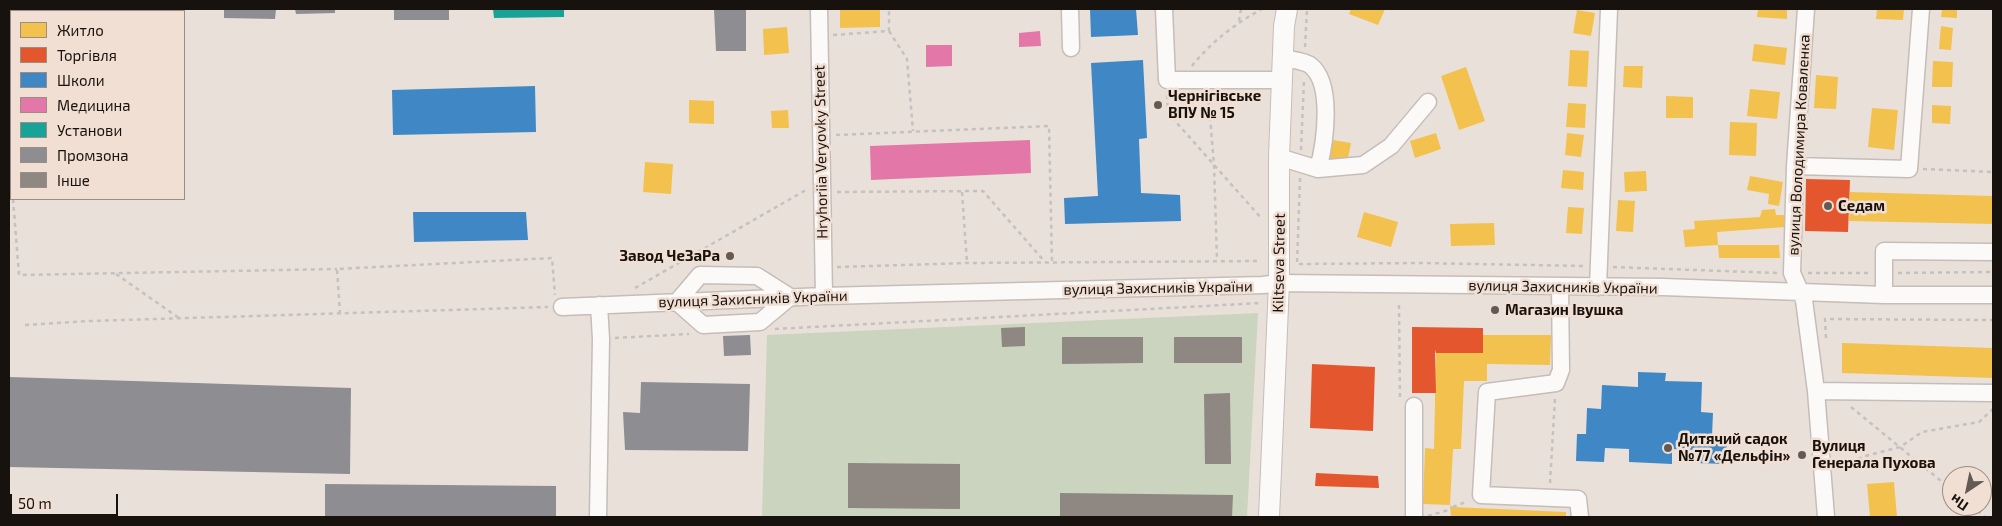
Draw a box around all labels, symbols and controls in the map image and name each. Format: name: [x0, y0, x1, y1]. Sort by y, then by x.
legend: [10, 10, 185, 200]
text: Житло: [57, 21, 104, 39]
street label: вулиця Володимира Коваленка: [1784, 34, 1814, 256]
text: Торгівля: [57, 46, 117, 64]
street label: Hryhoriia Veryovky Street: [810, 65, 832, 239]
text: Школи: [57, 71, 105, 89]
place label: Чернігівське ВПУ № 15: [1168, 87, 1261, 122]
text: Медицина: [57, 96, 130, 114]
marker: Чернігівське ВПУ № 15: [1152, 99, 1164, 111]
text: Установи: [57, 121, 122, 139]
text: Промзона: [57, 146, 129, 164]
text: Інше: [57, 171, 90, 189]
place label: Седам: [1838, 197, 1885, 215]
marker: Седам: [1822, 200, 1834, 212]
street label: Kiltseva Street: [1269, 213, 1289, 313]
place label: Завод ЧеЗаРа: [620, 247, 720, 265]
marker: Завод ЧеЗаРа: [724, 250, 736, 262]
street label: вулиця Захисників України: [1468, 276, 1658, 298]
street label: вулиця Захисників України: [1063, 277, 1253, 299]
street label: вулиця Захисників України: [658, 287, 848, 311]
place label: Магазин Івушка: [1505, 301, 1623, 319]
marker: Магазин Івушка: [1489, 304, 1501, 316]
place label: Дитячий садок №77 «Дельфін»: [1678, 430, 1790, 465]
place label: Вулиця Генерала Пухова: [1812, 437, 1936, 472]
marker: Дитячий садок №77 «Дельфін»: [1662, 442, 1674, 454]
marker: Вулиця Генерала Пухова: [1796, 449, 1808, 461]
north arrow: [1942, 466, 1992, 516]
scale bar: [12, 484, 120, 516]
text: Пн: [1947, 491, 1971, 515]
text: 50 m: [18, 494, 52, 512]

